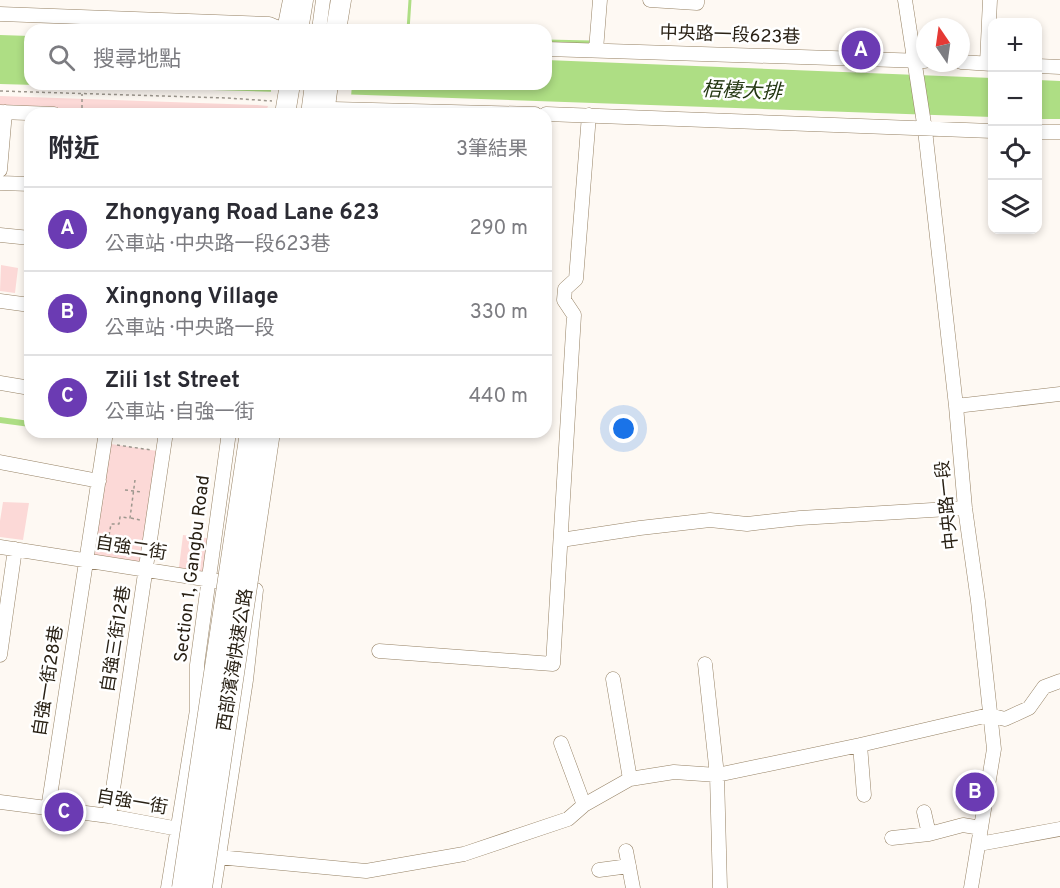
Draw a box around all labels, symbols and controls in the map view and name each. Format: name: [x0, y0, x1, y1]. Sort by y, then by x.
north arrow: [916, 18, 970, 72]
map controls: [988, 18, 1042, 234]
button: +: [988, 18, 1042, 72]
street label: 中央路一段623巷: [659, 22, 801, 50]
search box: [24, 24, 552, 90]
pin: A: [842, 28, 880, 72]
icon: search: [45, 41, 78, 74]
text: 搜尋地點: [93, 47, 181, 74]
button: −: [988, 72, 1042, 126]
water label: 梧棲大排: [702, 78, 785, 106]
button: locate: [988, 126, 1042, 180]
text: 附近: [48, 134, 100, 167]
text: 3筆結果: [456, 137, 528, 163]
button: layers: [988, 180, 1042, 234]
text: Zhongyang Road Lane 623: [105, 200, 380, 227]
text: A: [60, 216, 75, 242]
text: 290 m: [470, 216, 528, 242]
text: 公車站 · 中央路一段623巷: [105, 232, 331, 258]
text: Xingnong Village: [105, 284, 279, 311]
text: B: [61, 300, 74, 326]
text: 330 m: [470, 300, 528, 326]
text: 公車站 · 中央路一段: [105, 316, 274, 342]
text: Zili 1st Street: [105, 368, 240, 395]
text: C: [61, 384, 74, 410]
text: 440 m: [469, 384, 528, 410]
text: 公車站 · 自強一街: [105, 400, 254, 426]
your location: [609, 414, 638, 443]
street label: 中央路一段: [932, 459, 964, 551]
street label: Section 1, Gangbu Road: [170, 474, 216, 664]
street label: 自強二街: [94, 532, 168, 566]
street label: 自強三街12巷: [97, 584, 137, 694]
street label: 西部濱海快速公路: [213, 587, 259, 733]
street label: 自強一街28巷: [29, 624, 69, 738]
pin: B: [956, 770, 994, 814]
street label: 自強一街: [95, 785, 169, 821]
pin: C: [44, 790, 84, 834]

